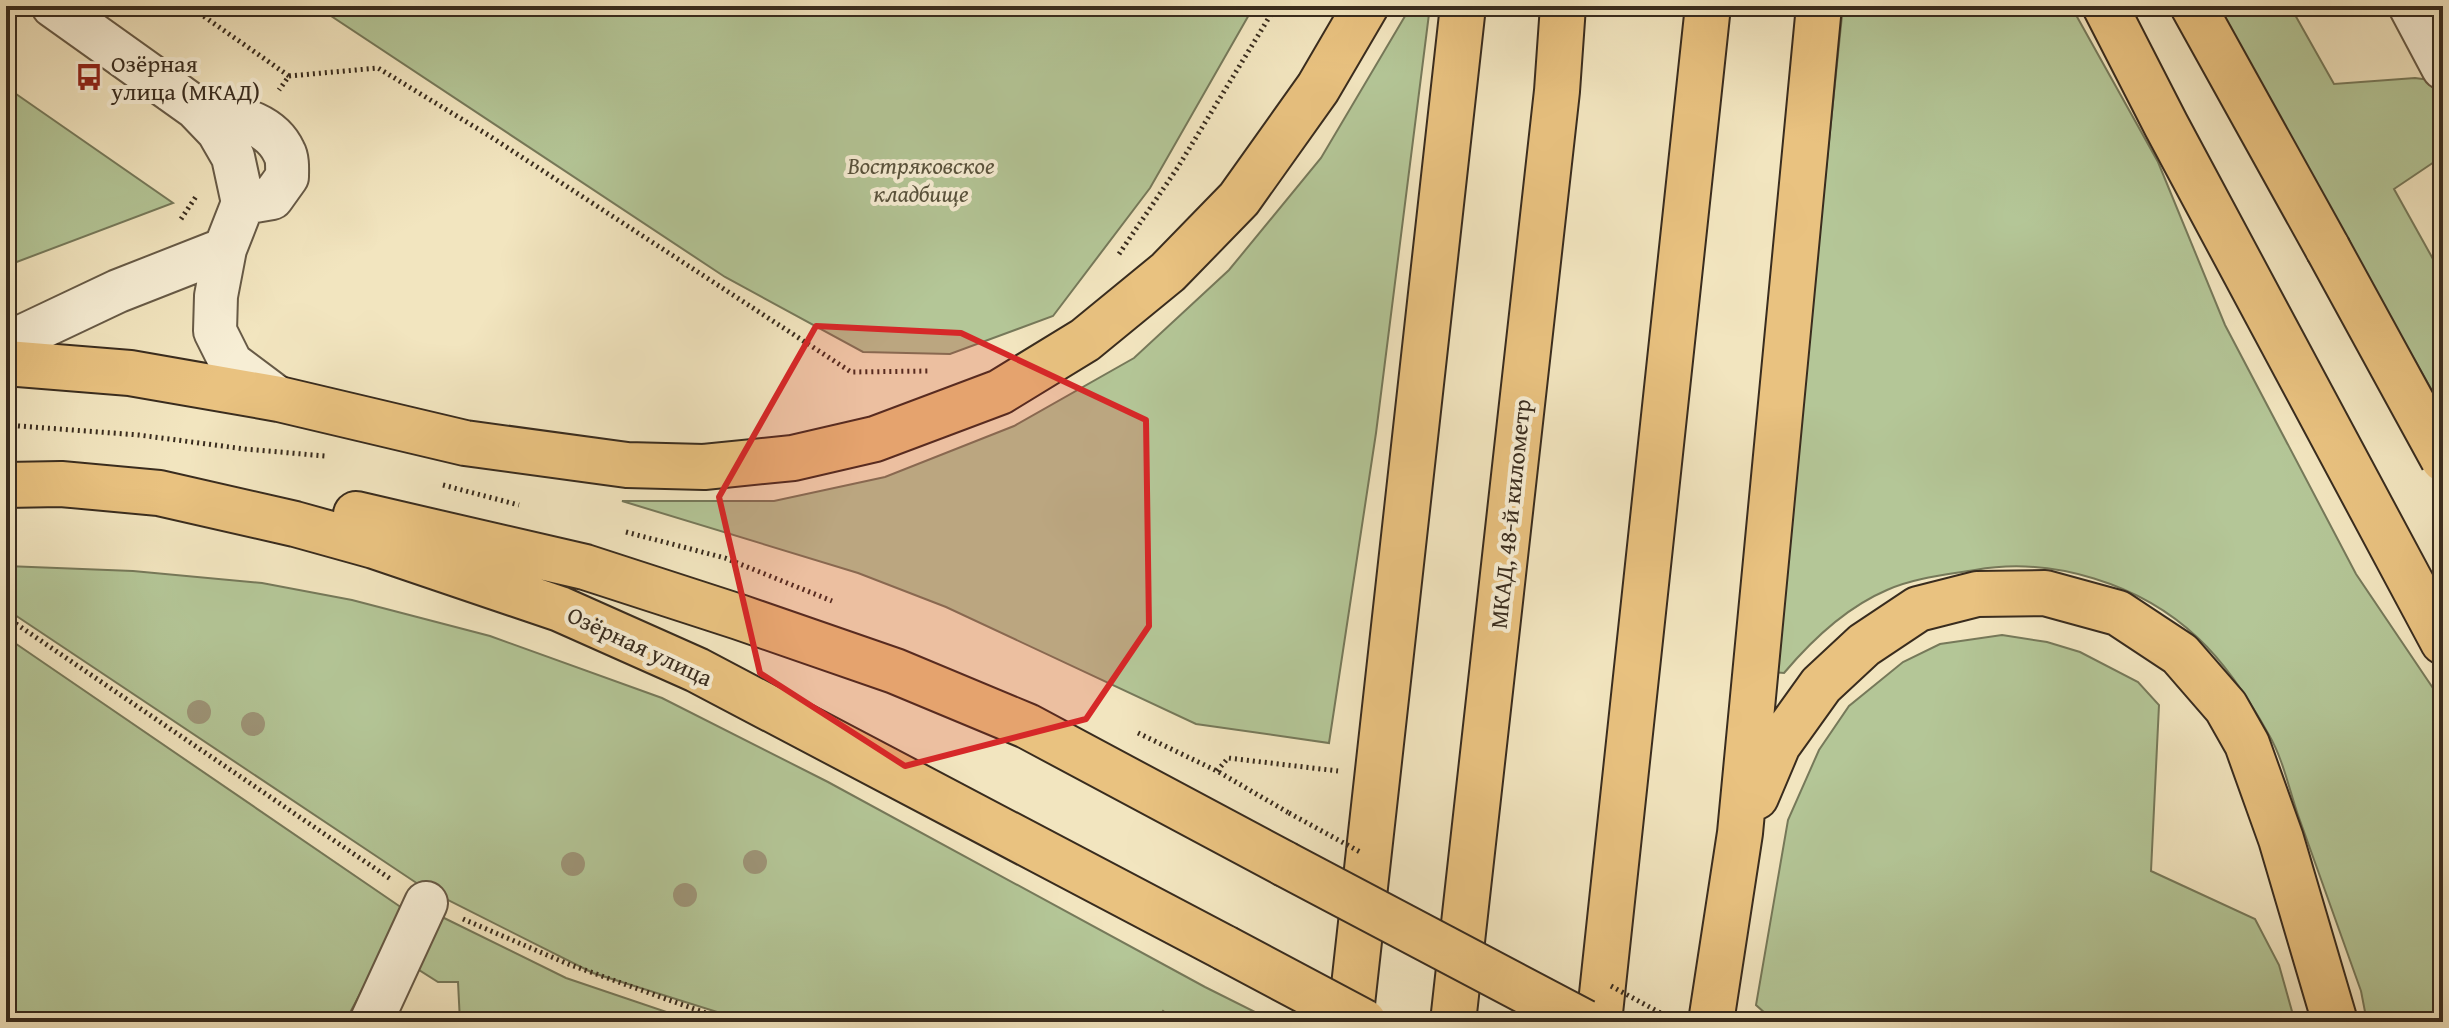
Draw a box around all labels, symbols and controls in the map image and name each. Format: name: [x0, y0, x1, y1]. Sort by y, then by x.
place label: Озёрная улица (МКАД): [110, 46, 260, 109]
bus stop icon: Озёрная улица (МКАД): [74, 62, 104, 92]
park label: Востряковское кладбище: [846, 148, 995, 211]
street label: МКАД, 48-й километр: [1481, 397, 1539, 631]
street label: Озёрная улица: [562, 597, 719, 695]

